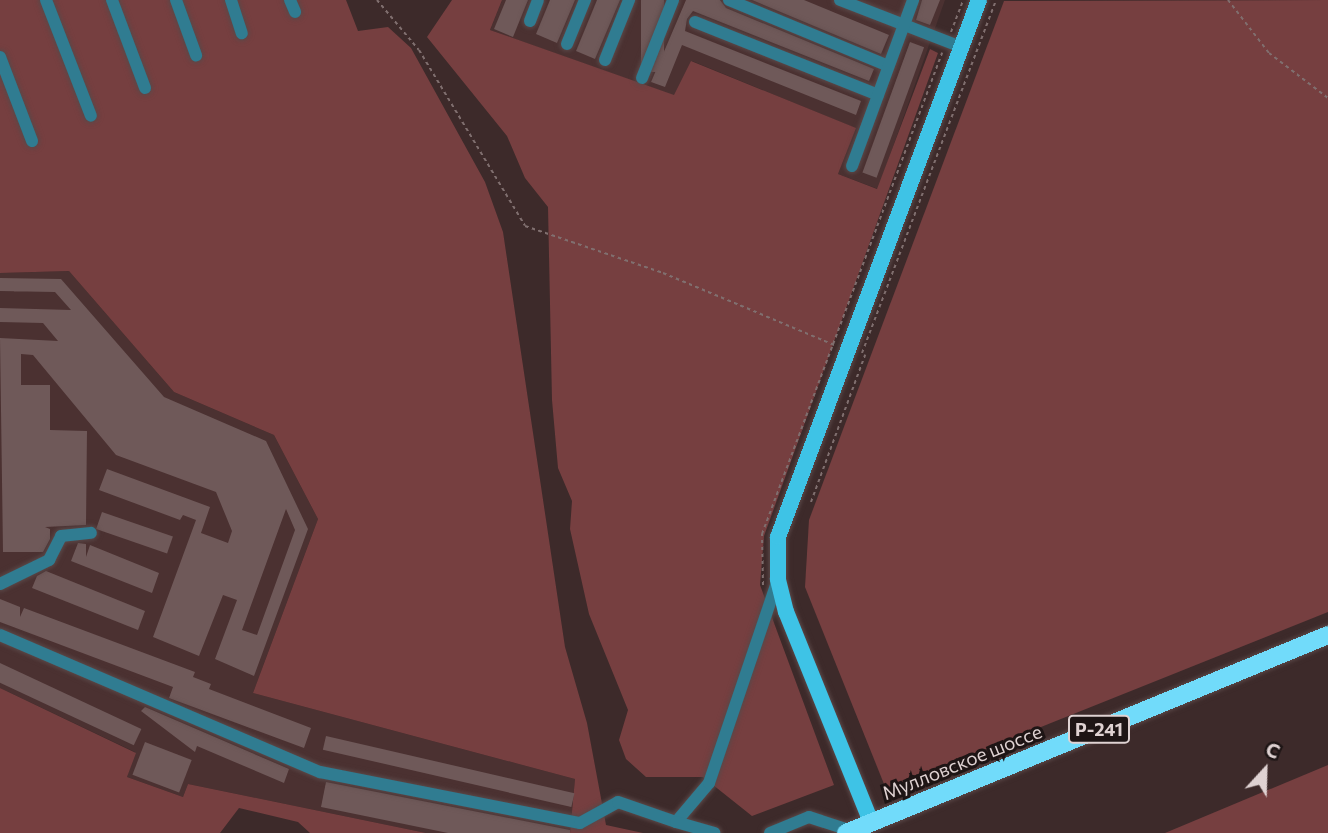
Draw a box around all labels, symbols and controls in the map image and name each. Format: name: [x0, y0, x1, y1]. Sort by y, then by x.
road number: Р-241: [1068, 714, 1130, 744]
street label: Мулловское шоссе: [879, 720, 1045, 804]
north arrow: [1230, 735, 1300, 805]
text: С: [1263, 737, 1283, 763]

